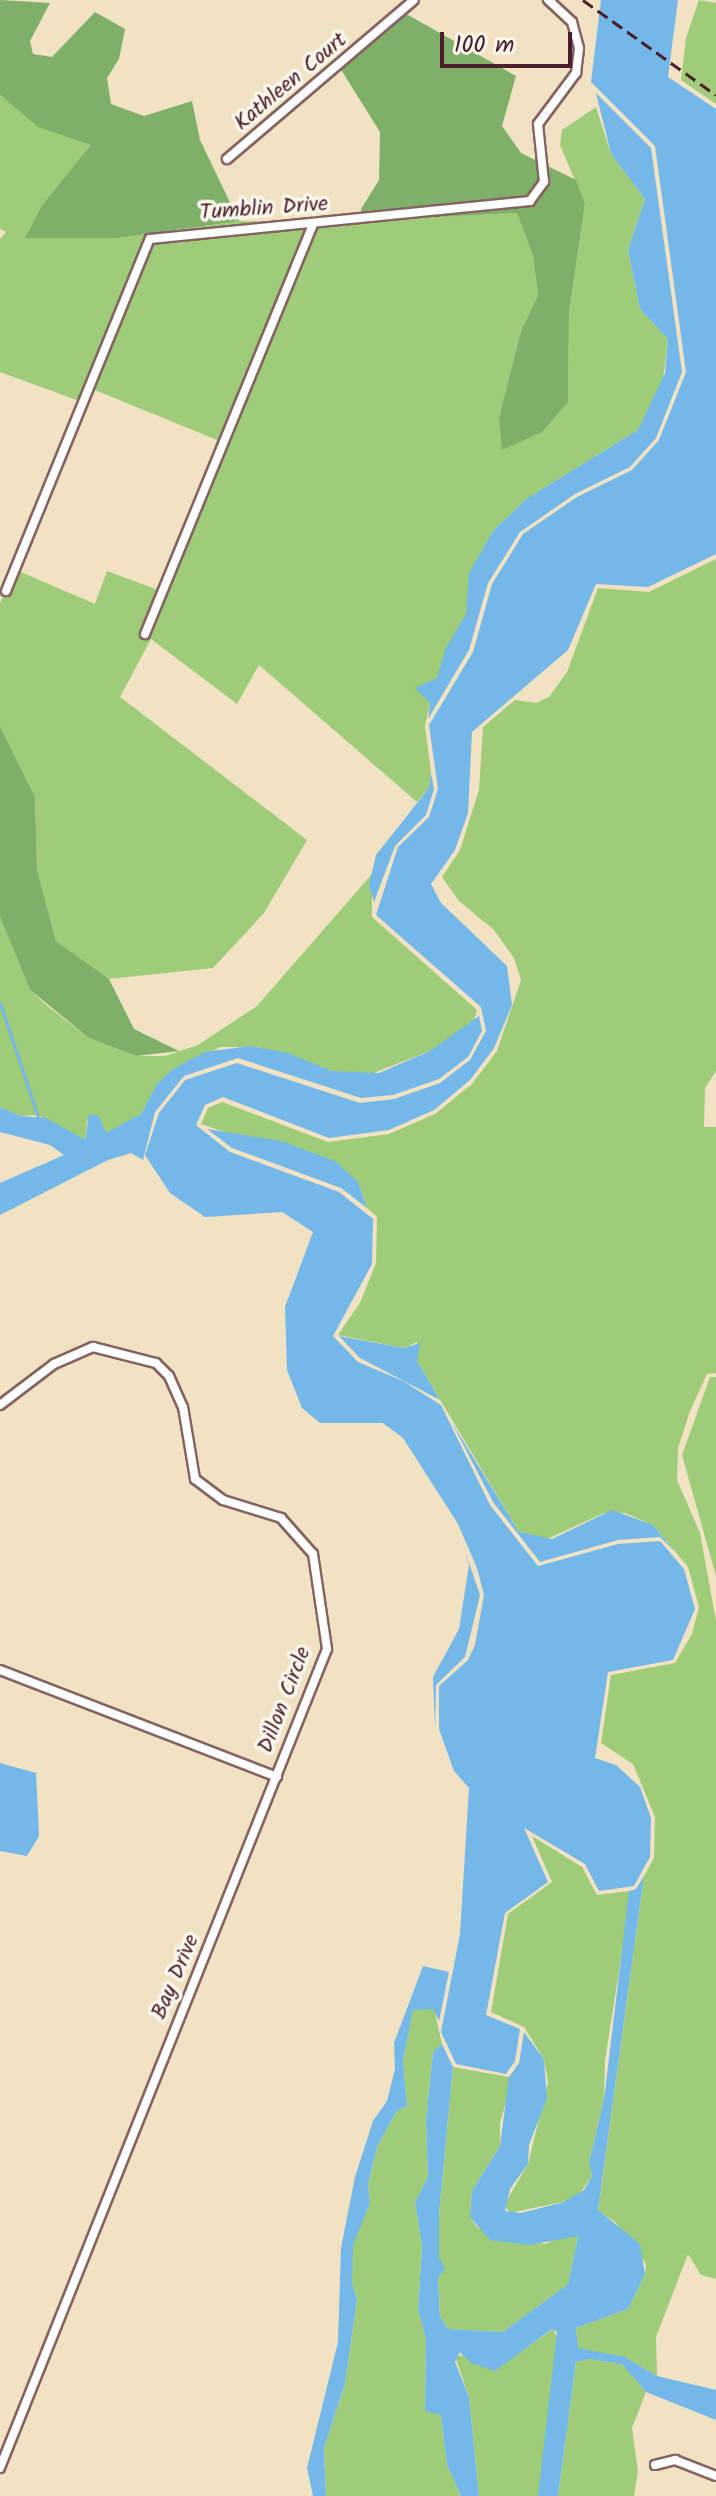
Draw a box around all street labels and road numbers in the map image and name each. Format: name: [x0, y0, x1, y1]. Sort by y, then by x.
street label: Kathleen Court: [229, 27, 353, 137]
street label: Tumblin Drive: [199, 191, 329, 227]
street label: Dillon Circle: [253, 1643, 317, 1757]
street label: Bay Drive: [146, 1931, 206, 2023]

